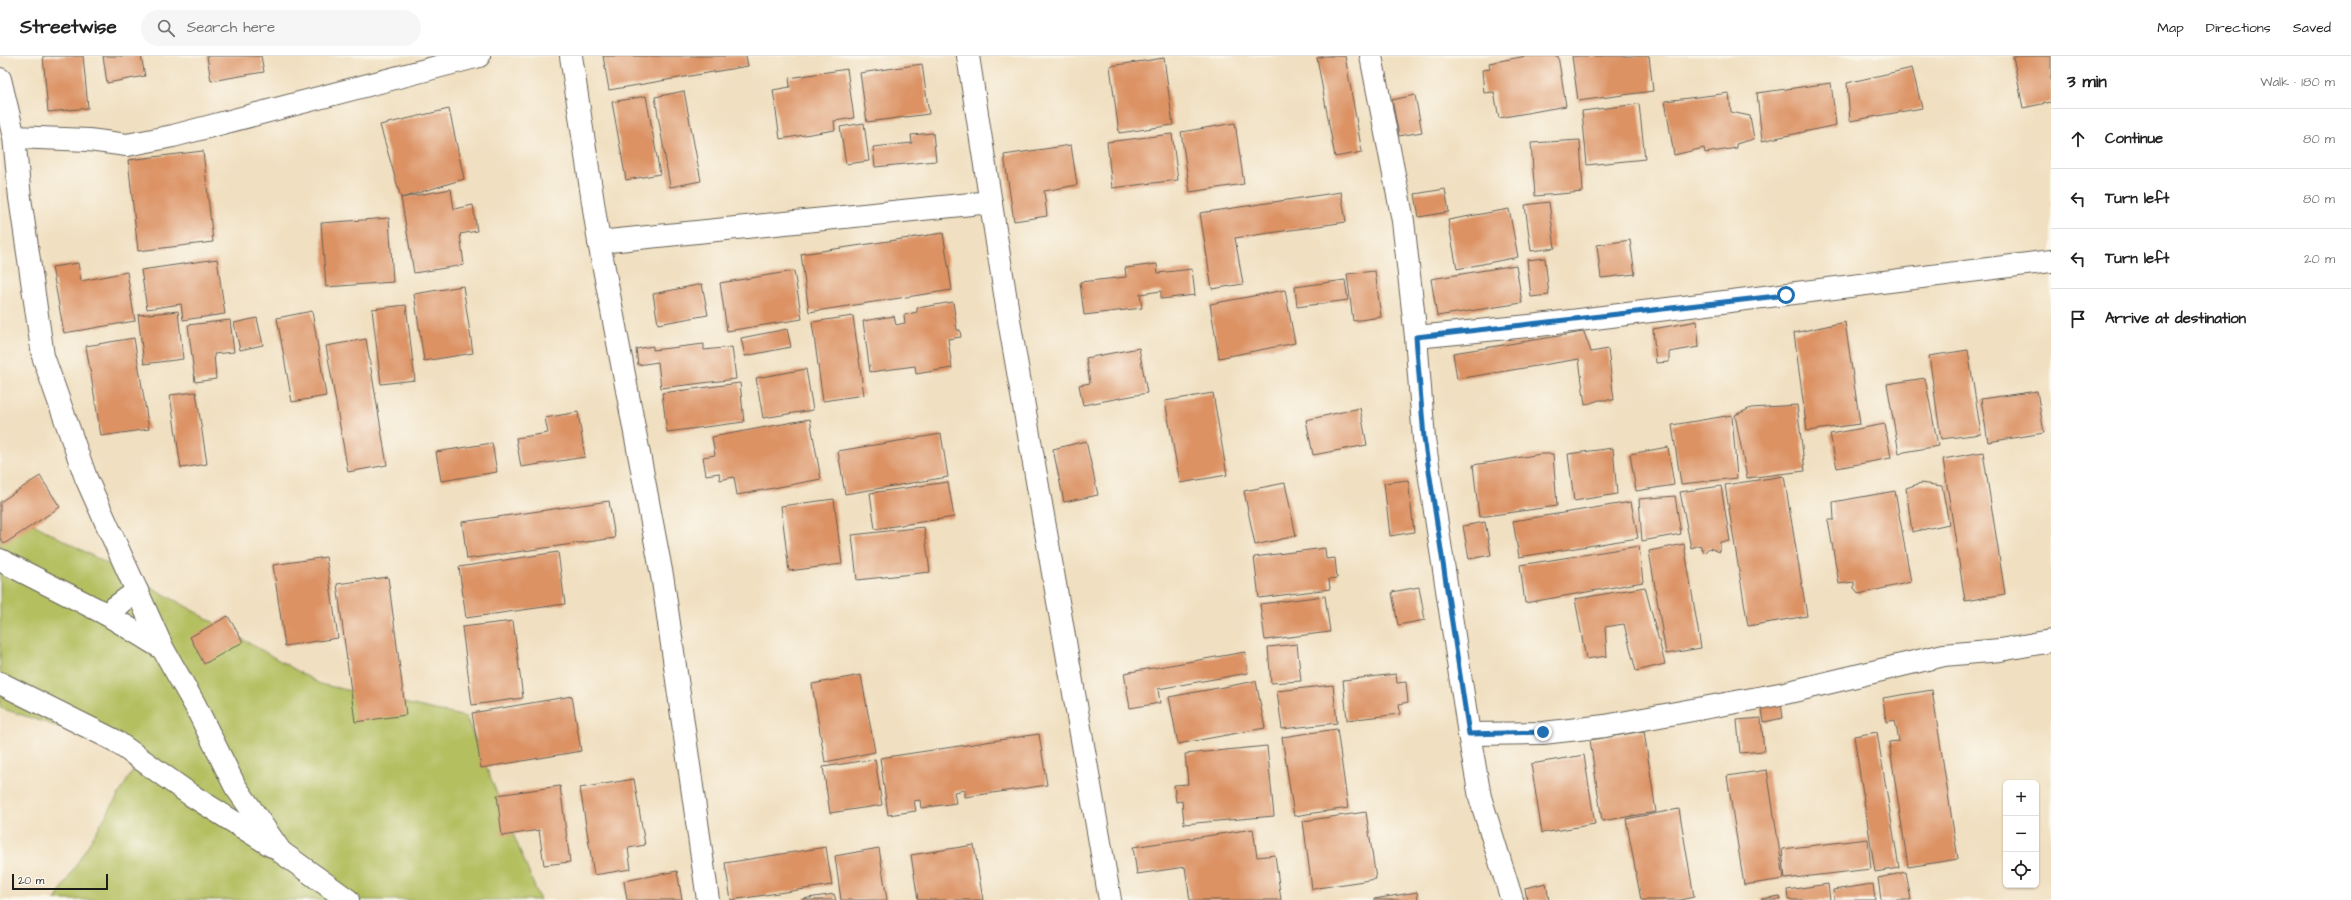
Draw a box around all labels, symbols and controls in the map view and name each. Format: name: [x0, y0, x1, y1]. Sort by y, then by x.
search box: [141, 10, 421, 46]
text: Streetwise: [20, 14, 117, 41]
icon: search: [155, 17, 177, 39]
text: Search here: [187, 17, 275, 38]
text: Map: [2157, 18, 2184, 38]
text: Directions: [2206, 18, 2271, 38]
text: Saved: [2293, 18, 2331, 38]
text: 3 min: [2067, 70, 2107, 94]
text: Walk · 180 m: [2260, 73, 2335, 91]
icon: ahead: [2067, 128, 2089, 150]
text: Continue: [2105, 128, 2163, 149]
text: 80 m: [2303, 130, 2335, 148]
icon: left: [2067, 188, 2089, 210]
text: Turn left: [2105, 188, 2169, 209]
text: 80 m: [2303, 190, 2335, 208]
icon: left: [2067, 248, 2089, 270]
text: Turn left: [2105, 248, 2169, 269]
text: 20 m: [2304, 250, 2335, 268]
route start: [1777, 286, 1795, 304]
icon: arrive: [2067, 308, 2089, 330]
text: Arrive at destination: [2105, 308, 2246, 329]
route end: [1534, 723, 1552, 741]
map controls: [2003, 780, 2039, 888]
button: +: [2003, 780, 2039, 816]
button: −: [2003, 816, 2039, 852]
button: locate: [2003, 852, 2039, 888]
scale bar: [12, 872, 108, 891]
text: 20 m: [18, 873, 44, 888]

